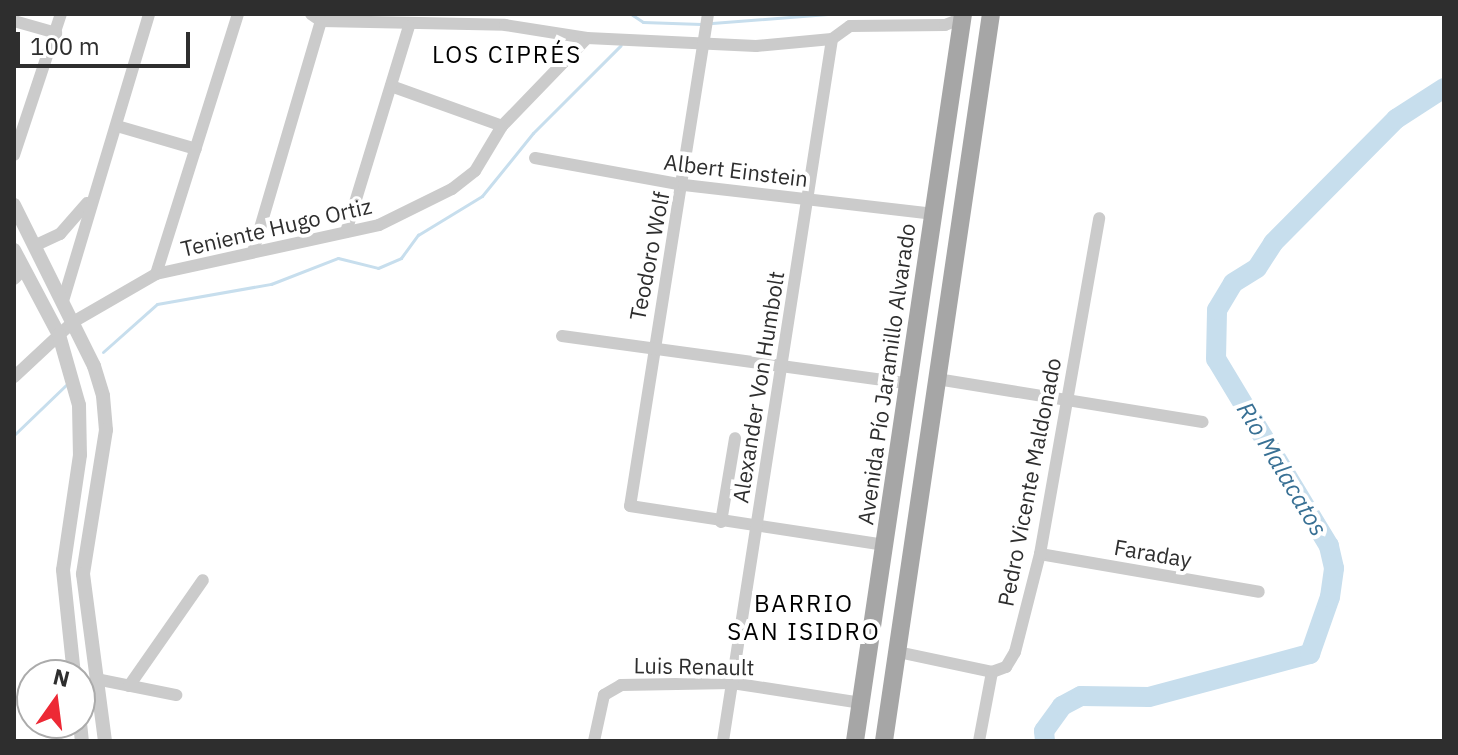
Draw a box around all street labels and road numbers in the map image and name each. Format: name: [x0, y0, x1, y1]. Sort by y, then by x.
street label: Albert Einstein: [662, 148, 810, 192]
street label: Teodoro Wolf: [624, 189, 674, 323]
street label: Teniente Hugo Ortiz: [178, 192, 374, 262]
street label: Avenida Pío Jaramillo Alvarado: [852, 222, 920, 526]
street label: Alexander Von Humbolt: [727, 269, 789, 505]
street label: Pedro Vicente Maldonado: [992, 356, 1066, 608]
street label: Faraday: [1112, 533, 1194, 573]
street label: Luis Renault: [633, 652, 755, 680]

